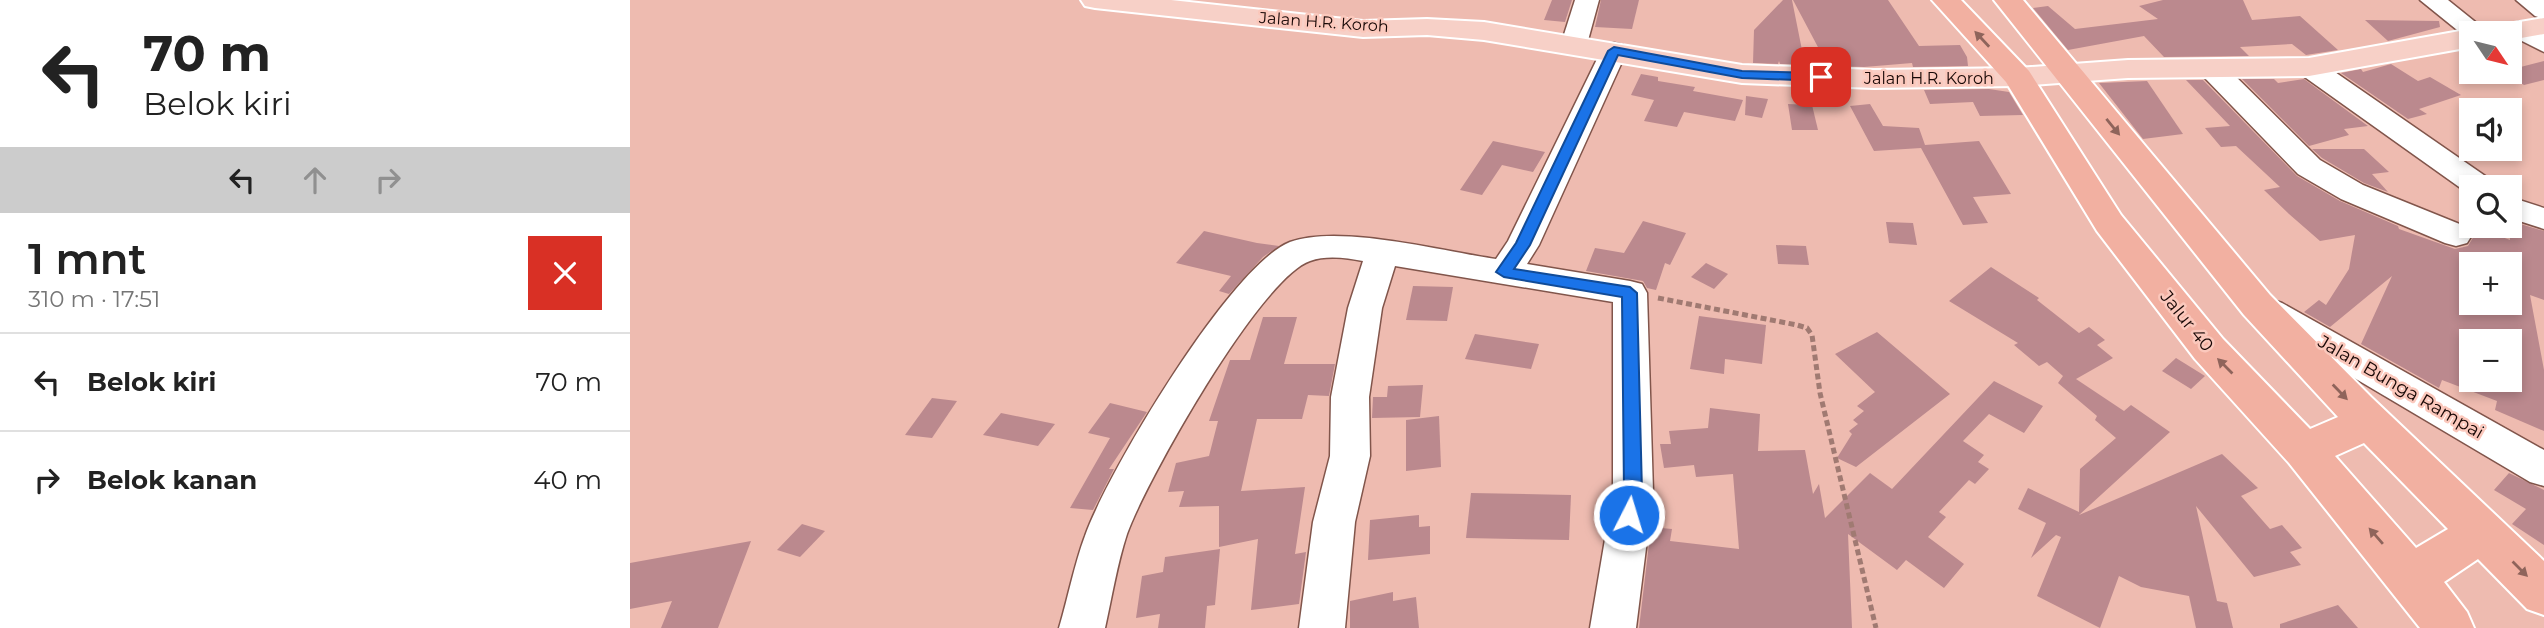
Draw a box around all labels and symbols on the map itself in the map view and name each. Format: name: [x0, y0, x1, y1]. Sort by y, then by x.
street label: Jalan H.R. Koroh: [1258, 8, 1389, 36]
north arrow: [2459, 21, 2522, 84]
one-way arrow: [1974, 31, 1990, 48]
pin: [1791, 47, 1851, 107]
street label: Jalan H.R. Koroh: [1863, 69, 1994, 88]
one-way arrow: [2105, 118, 2120, 135]
street label: Jalur 40: [2155, 285, 2218, 356]
street label: Jalan Bunga Rampai: [2313, 330, 2488, 443]
one-way arrow: [2217, 358, 2233, 374]
one-way arrow: [2332, 384, 2349, 401]
position arrow: [1592, 478, 1666, 552]
one-way arrow: [2369, 528, 2384, 545]
one-way arrow: [2512, 560, 2528, 577]

